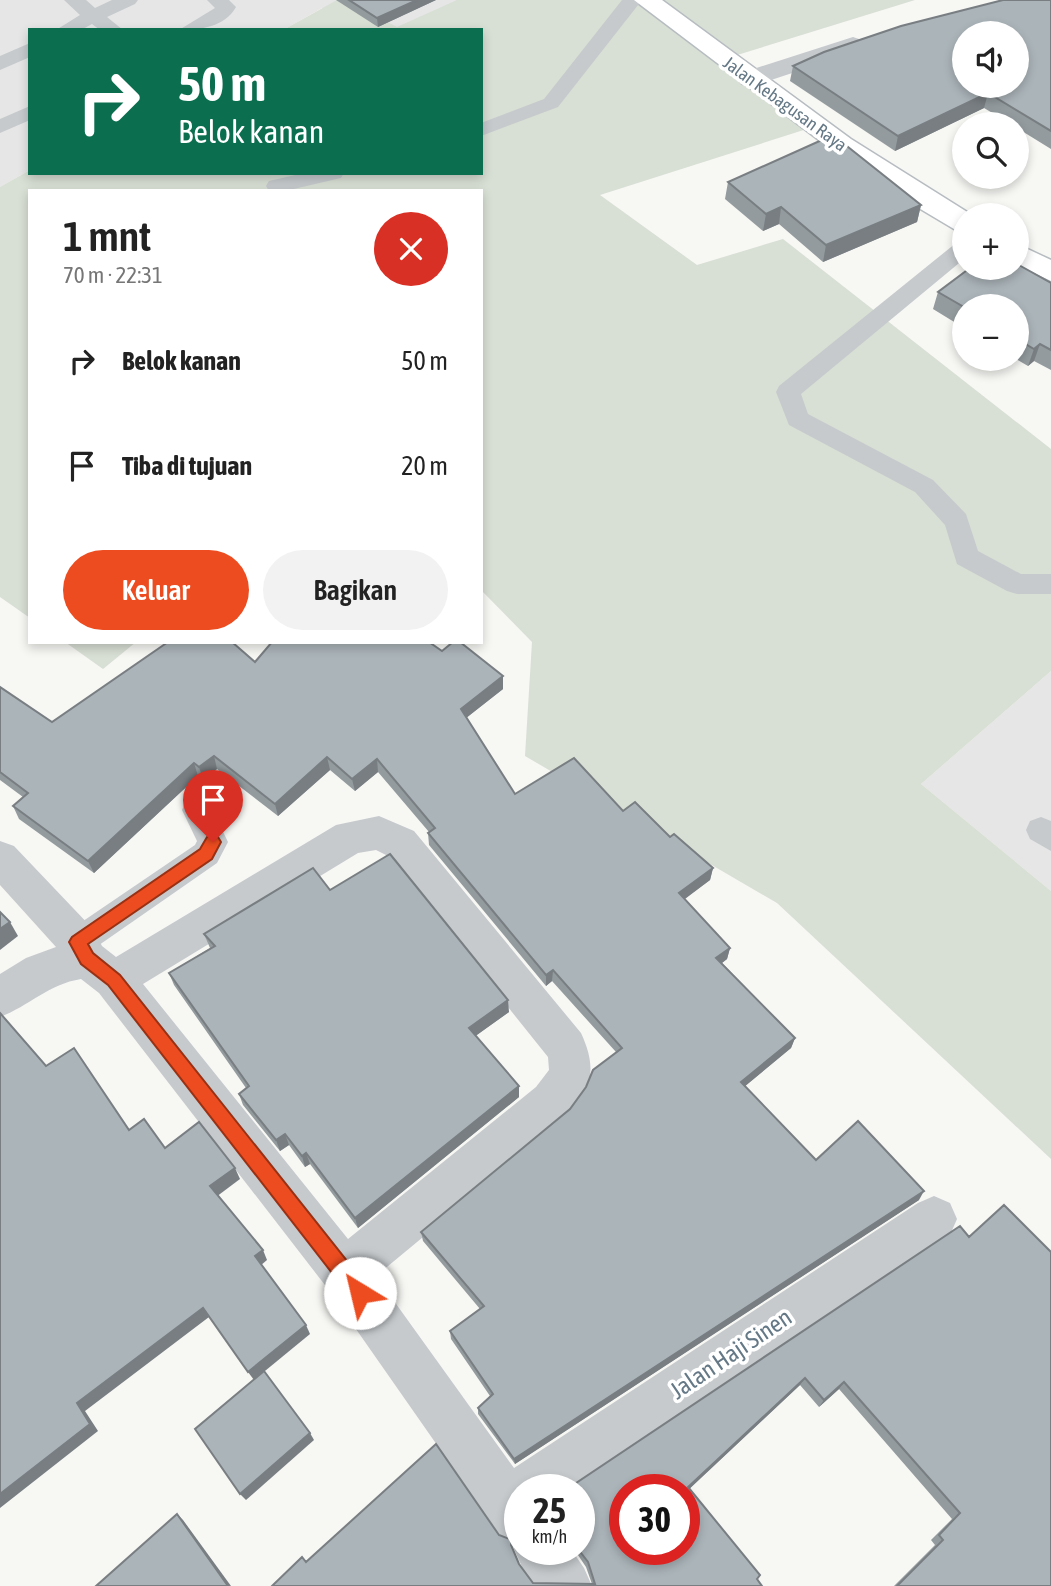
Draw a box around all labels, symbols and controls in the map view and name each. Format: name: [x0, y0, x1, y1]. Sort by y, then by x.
map controls: [952, 21, 1029, 371]
button: sound: [952, 21, 1029, 98]
street label: Jalan Kebagusan Raya: [720, 52, 851, 155]
text: 50 m: [178, 55, 266, 111]
icon: right: [63, 56, 154, 147]
button: search: [952, 112, 1029, 189]
text: Belok kanan: [178, 113, 324, 150]
button: +: [952, 203, 1029, 280]
text: 1 mnt: [63, 212, 151, 260]
button: close: [374, 212, 448, 286]
text: 70 m · 22:31: [63, 262, 163, 288]
button: −: [952, 294, 1029, 371]
icon: right: [63, 342, 101, 380]
text: Belok kanan: [122, 346, 241, 376]
text: 50 m: [401, 346, 448, 376]
icon: arrive: [63, 447, 101, 485]
text: Tiba di tujuan: [122, 451, 252, 481]
text: 20 m: [401, 451, 448, 481]
button: Keluar: [63, 550, 249, 630]
button: Bagikan: [263, 550, 448, 630]
pin: [183, 770, 243, 842]
icon: arrive: [194, 781, 232, 819]
position arrow: [323, 1256, 397, 1330]
street label: Jalan Haji Sinen: [665, 1303, 797, 1404]
speed limit sign: 30: [609, 1474, 700, 1565]
text: 25: [533, 1490, 566, 1530]
text: km/h: [532, 1526, 567, 1547]

